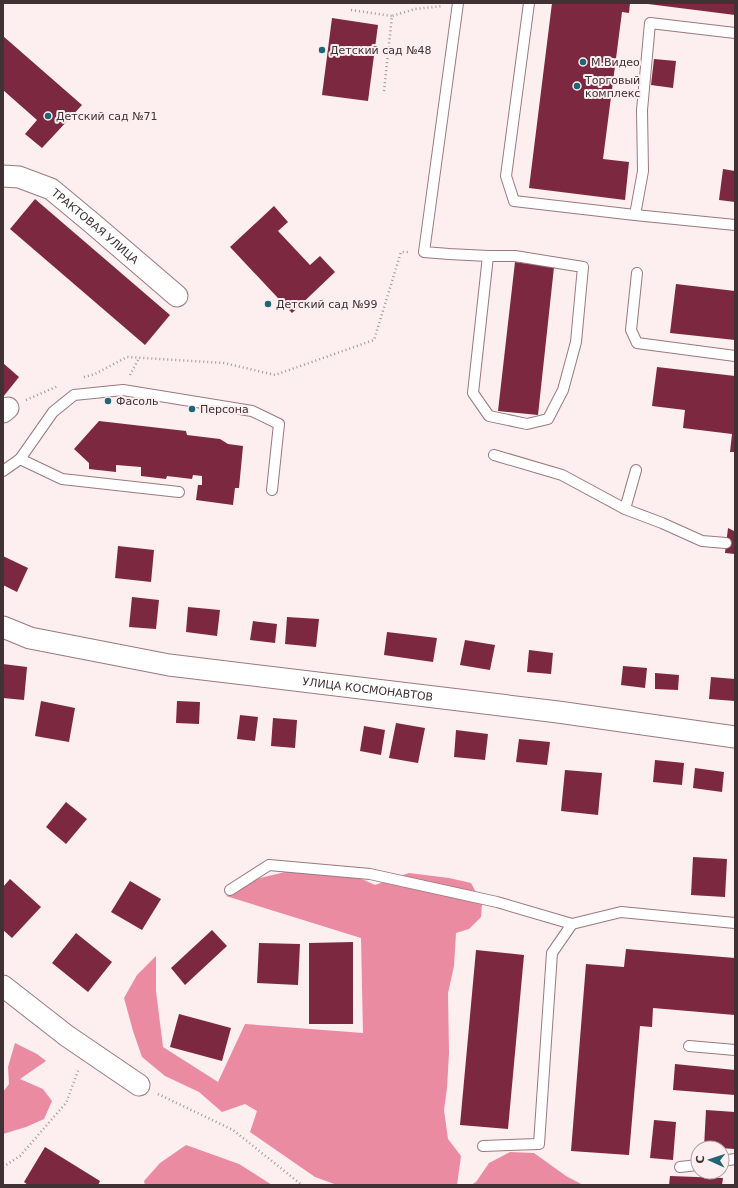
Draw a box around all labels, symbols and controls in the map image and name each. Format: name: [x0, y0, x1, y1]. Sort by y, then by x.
place label: Детский сад №48: [330, 44, 432, 57]
marker: Детский сад №48: [317, 45, 327, 55]
place label: М.Видео: [591, 56, 640, 69]
marker: М.Видео: [578, 57, 588, 67]
place label: Торговый комплекс: [584, 74, 640, 100]
marker: Торговый комплекс: [572, 81, 582, 91]
place label: Детский сад №71: [56, 110, 158, 123]
marker: Детский сад №71: [43, 111, 53, 121]
street label: ТРАКТОВАЯ УЛИЦА: [48, 185, 142, 267]
place label: Детский сад №99: [276, 298, 378, 311]
marker: Детский сад №99: [263, 299, 273, 309]
place label: Фасоль: [116, 395, 159, 408]
marker: Фасоль: [103, 396, 113, 406]
place label: Персона: [200, 403, 249, 416]
marker: Персона: [187, 404, 197, 414]
street label: УЛИЦА КОСМОНАВТОВ: [302, 675, 434, 703]
north arrow: [690, 1140, 730, 1180]
text: С: [694, 1155, 707, 1164]

